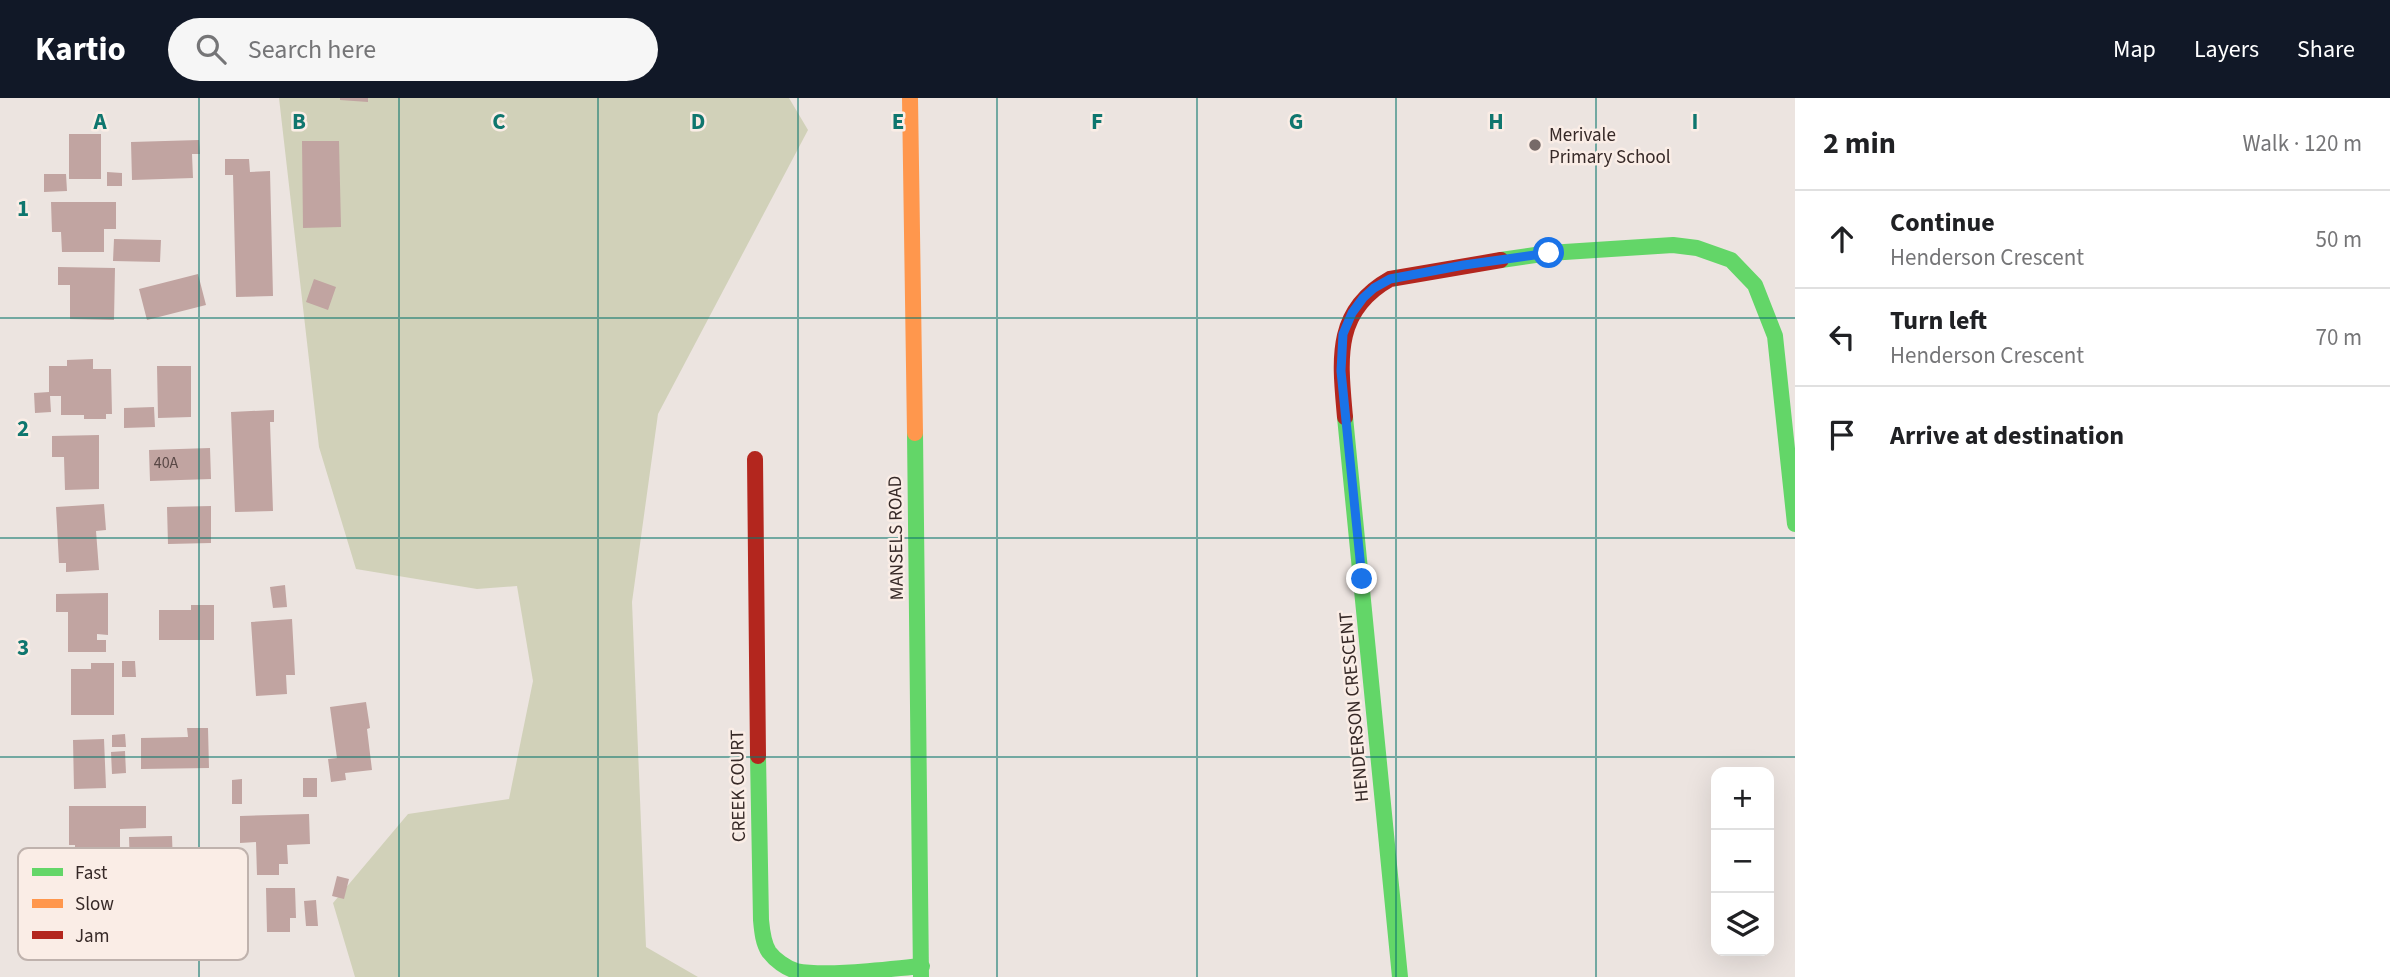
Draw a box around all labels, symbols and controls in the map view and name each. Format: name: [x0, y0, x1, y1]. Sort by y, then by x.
search box: [168, 18, 658, 81]
text: Kartio: [35, 26, 126, 73]
icon: search: [192, 30, 230, 68]
text: Search here: [248, 31, 376, 68]
text: Map: [2113, 32, 2156, 67]
text: Layers: [2194, 32, 2259, 67]
text: Share: [2297, 32, 2355, 67]
text: A: [92, 105, 107, 138]
text: B: [292, 105, 306, 138]
text: C: [492, 105, 506, 138]
text: D: [691, 105, 705, 138]
text: E: [892, 105, 904, 138]
text: F: [1091, 105, 1103, 138]
text: G: [1289, 105, 1303, 138]
text: H: [1488, 105, 1504, 138]
text: I: [1692, 105, 1698, 138]
place label: Merivale Primary School: [1549, 122, 1671, 171]
text: 2 min: [1823, 122, 1896, 165]
text: Walk · 120 m: [2243, 127, 2362, 160]
marker: Merivale Primary School: [1527, 137, 1543, 153]
text: 1: [17, 192, 29, 225]
text: Continue: [1890, 204, 1995, 241]
icon: ahead: [1823, 220, 1861, 258]
text: 50 m: [2315, 223, 2362, 256]
route start: [1533, 237, 1564, 268]
text: Henderson Crescent: [1890, 241, 2084, 274]
text: Turn left: [1890, 302, 1987, 339]
icon: left: [1823, 318, 1861, 356]
text: 70 m: [2315, 321, 2362, 354]
text: Henderson Crescent: [1890, 339, 2084, 372]
text: 2: [17, 412, 29, 445]
icon: arrive: [1823, 416, 1861, 454]
text: Arrive at destination: [1890, 417, 2124, 454]
house number: 40A: [154, 452, 179, 474]
street label: MANSELS ROAD: [882, 475, 911, 600]
route end: [1346, 563, 1377, 594]
street label: HENDERSON CRESCENT: [1333, 611, 1376, 803]
text: 3: [17, 631, 29, 664]
street label: CREEK COURT: [724, 730, 753, 842]
map controls: [1711, 767, 1774, 956]
button: +: [1711, 767, 1774, 830]
button: −: [1711, 830, 1774, 893]
legend: [18, 848, 248, 960]
text: Fast: [75, 860, 108, 887]
text: Slow: [75, 891, 114, 918]
button: layers: [1711, 893, 1774, 956]
text: Jam: [75, 923, 109, 950]

